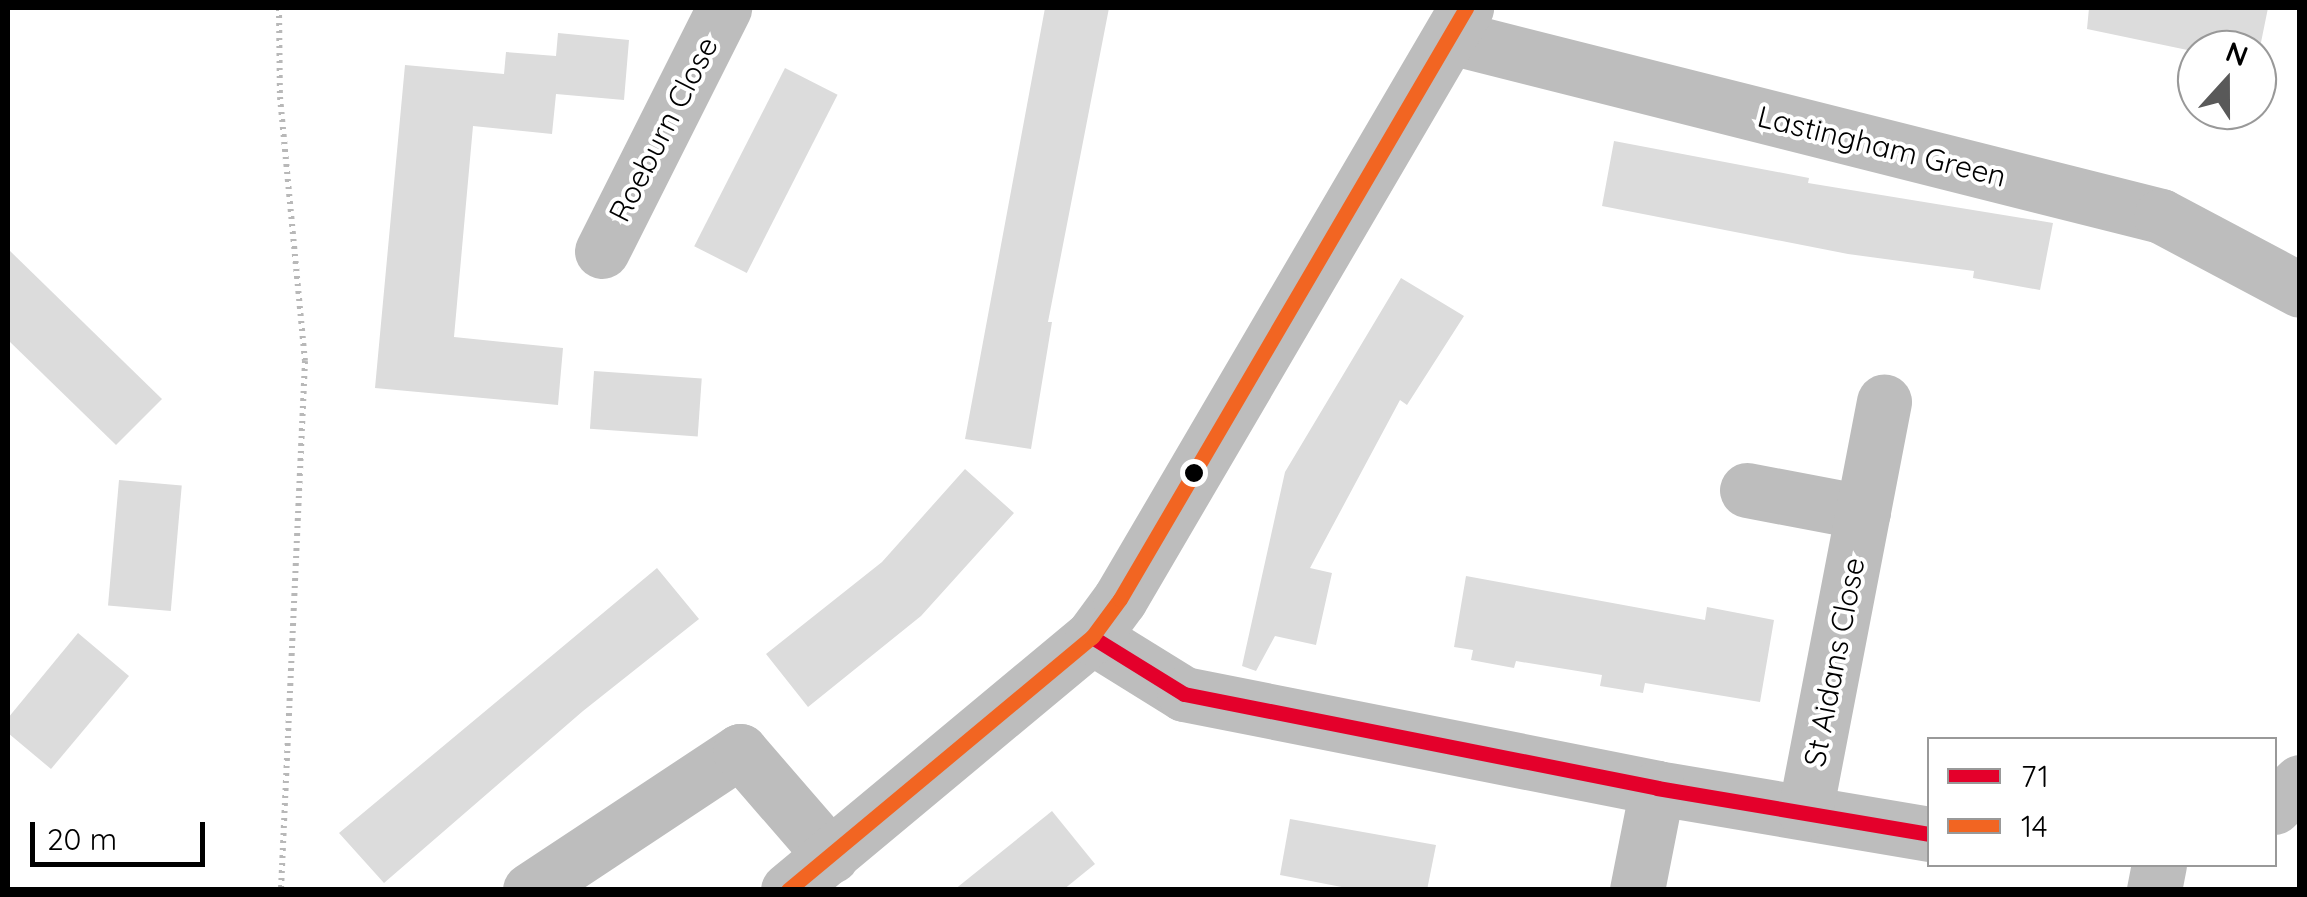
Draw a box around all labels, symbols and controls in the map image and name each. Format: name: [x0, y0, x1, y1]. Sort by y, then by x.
north arrow: [2177, 30, 2277, 130]
street label: Roeburn Close: [601, 31, 725, 227]
text: N: [2221, 33, 2253, 73]
street label: Lastingham Green: [1754, 98, 2010, 194]
unlabelled marker: [1184, 463, 1204, 483]
street label: St Aidans Close: [1796, 554, 1872, 770]
legend: [1927, 737, 2277, 867]
text: 71: [2021, 757, 2049, 795]
scale bar: [35, 802, 210, 864]
text: 14: [2021, 807, 2047, 845]
text: 20 m: [47, 820, 117, 858]

